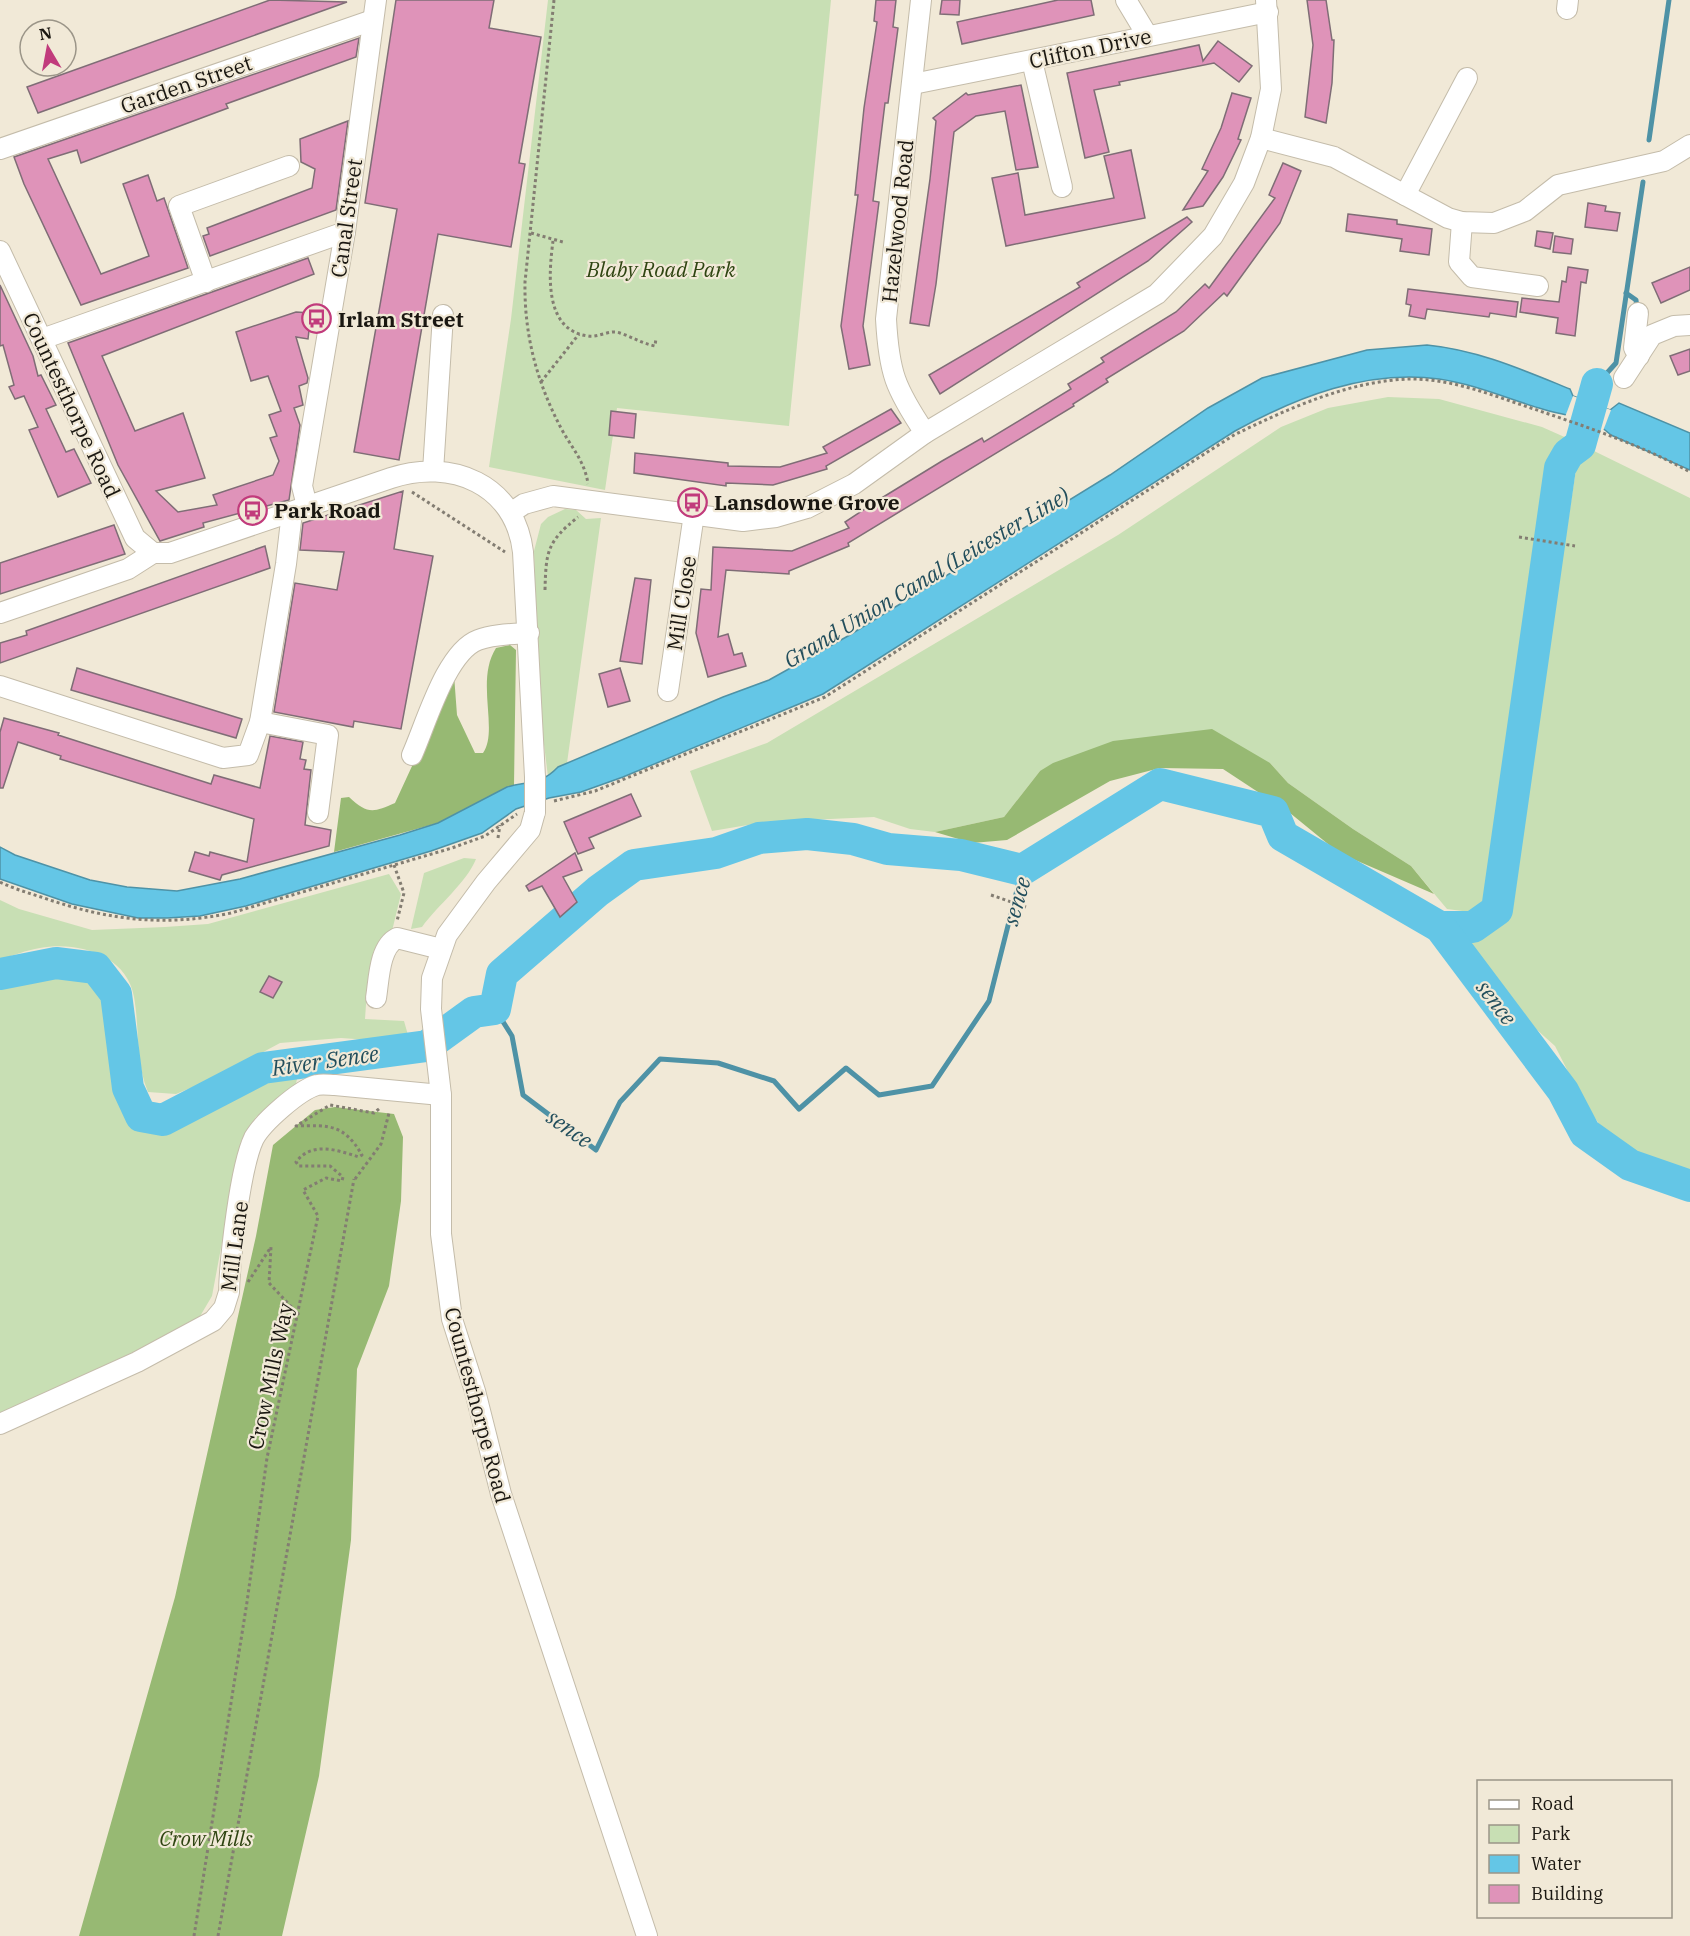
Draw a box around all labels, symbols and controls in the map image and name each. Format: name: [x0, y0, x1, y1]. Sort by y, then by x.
north arrow: [18, 18, 78, 78]
street label: Clifton Drive: [1026, 21, 1154, 75]
text: N: [37, 22, 53, 44]
street label: Garden Street: [116, 48, 256, 120]
street label: Hazelwood Road: [875, 138, 920, 304]
street label: Canal Street: [324, 157, 368, 279]
park label: Blaby Road Park: [585, 255, 736, 283]
bus stop icon: Irlam Street: [301, 303, 333, 335]
place label: Irlam Street: [338, 305, 464, 333]
street label: Countesthorpe Road: [17, 308, 127, 502]
water label: Grand Union Canal (Leicester Line): [778, 480, 1075, 674]
bus stop icon: Lansdowne Grove: [677, 486, 709, 518]
place label: Lansdowne Grove: [714, 488, 900, 516]
bus stop icon: Park Road: [237, 494, 269, 526]
place label: Park Road: [274, 496, 381, 524]
street label: Mill Close: [660, 554, 702, 652]
water label: sence: [995, 873, 1037, 929]
water label: sence: [1471, 974, 1524, 1031]
water label: River Sence: [269, 1038, 381, 1082]
water label: sence: [541, 1102, 599, 1154]
street label: Mill Lane: [214, 1199, 254, 1293]
street label: Crow Mills Way: [241, 1299, 299, 1452]
street label: Countesthorpe Road: [438, 1304, 518, 1506]
legend: [1477, 1780, 1672, 1918]
text: Road: [1531, 1792, 1574, 1815]
text: Park: [1531, 1822, 1571, 1845]
park label: Crow Mills: [159, 1824, 253, 1852]
text: Water: [1531, 1852, 1581, 1875]
text: Building: [1531, 1882, 1603, 1905]

